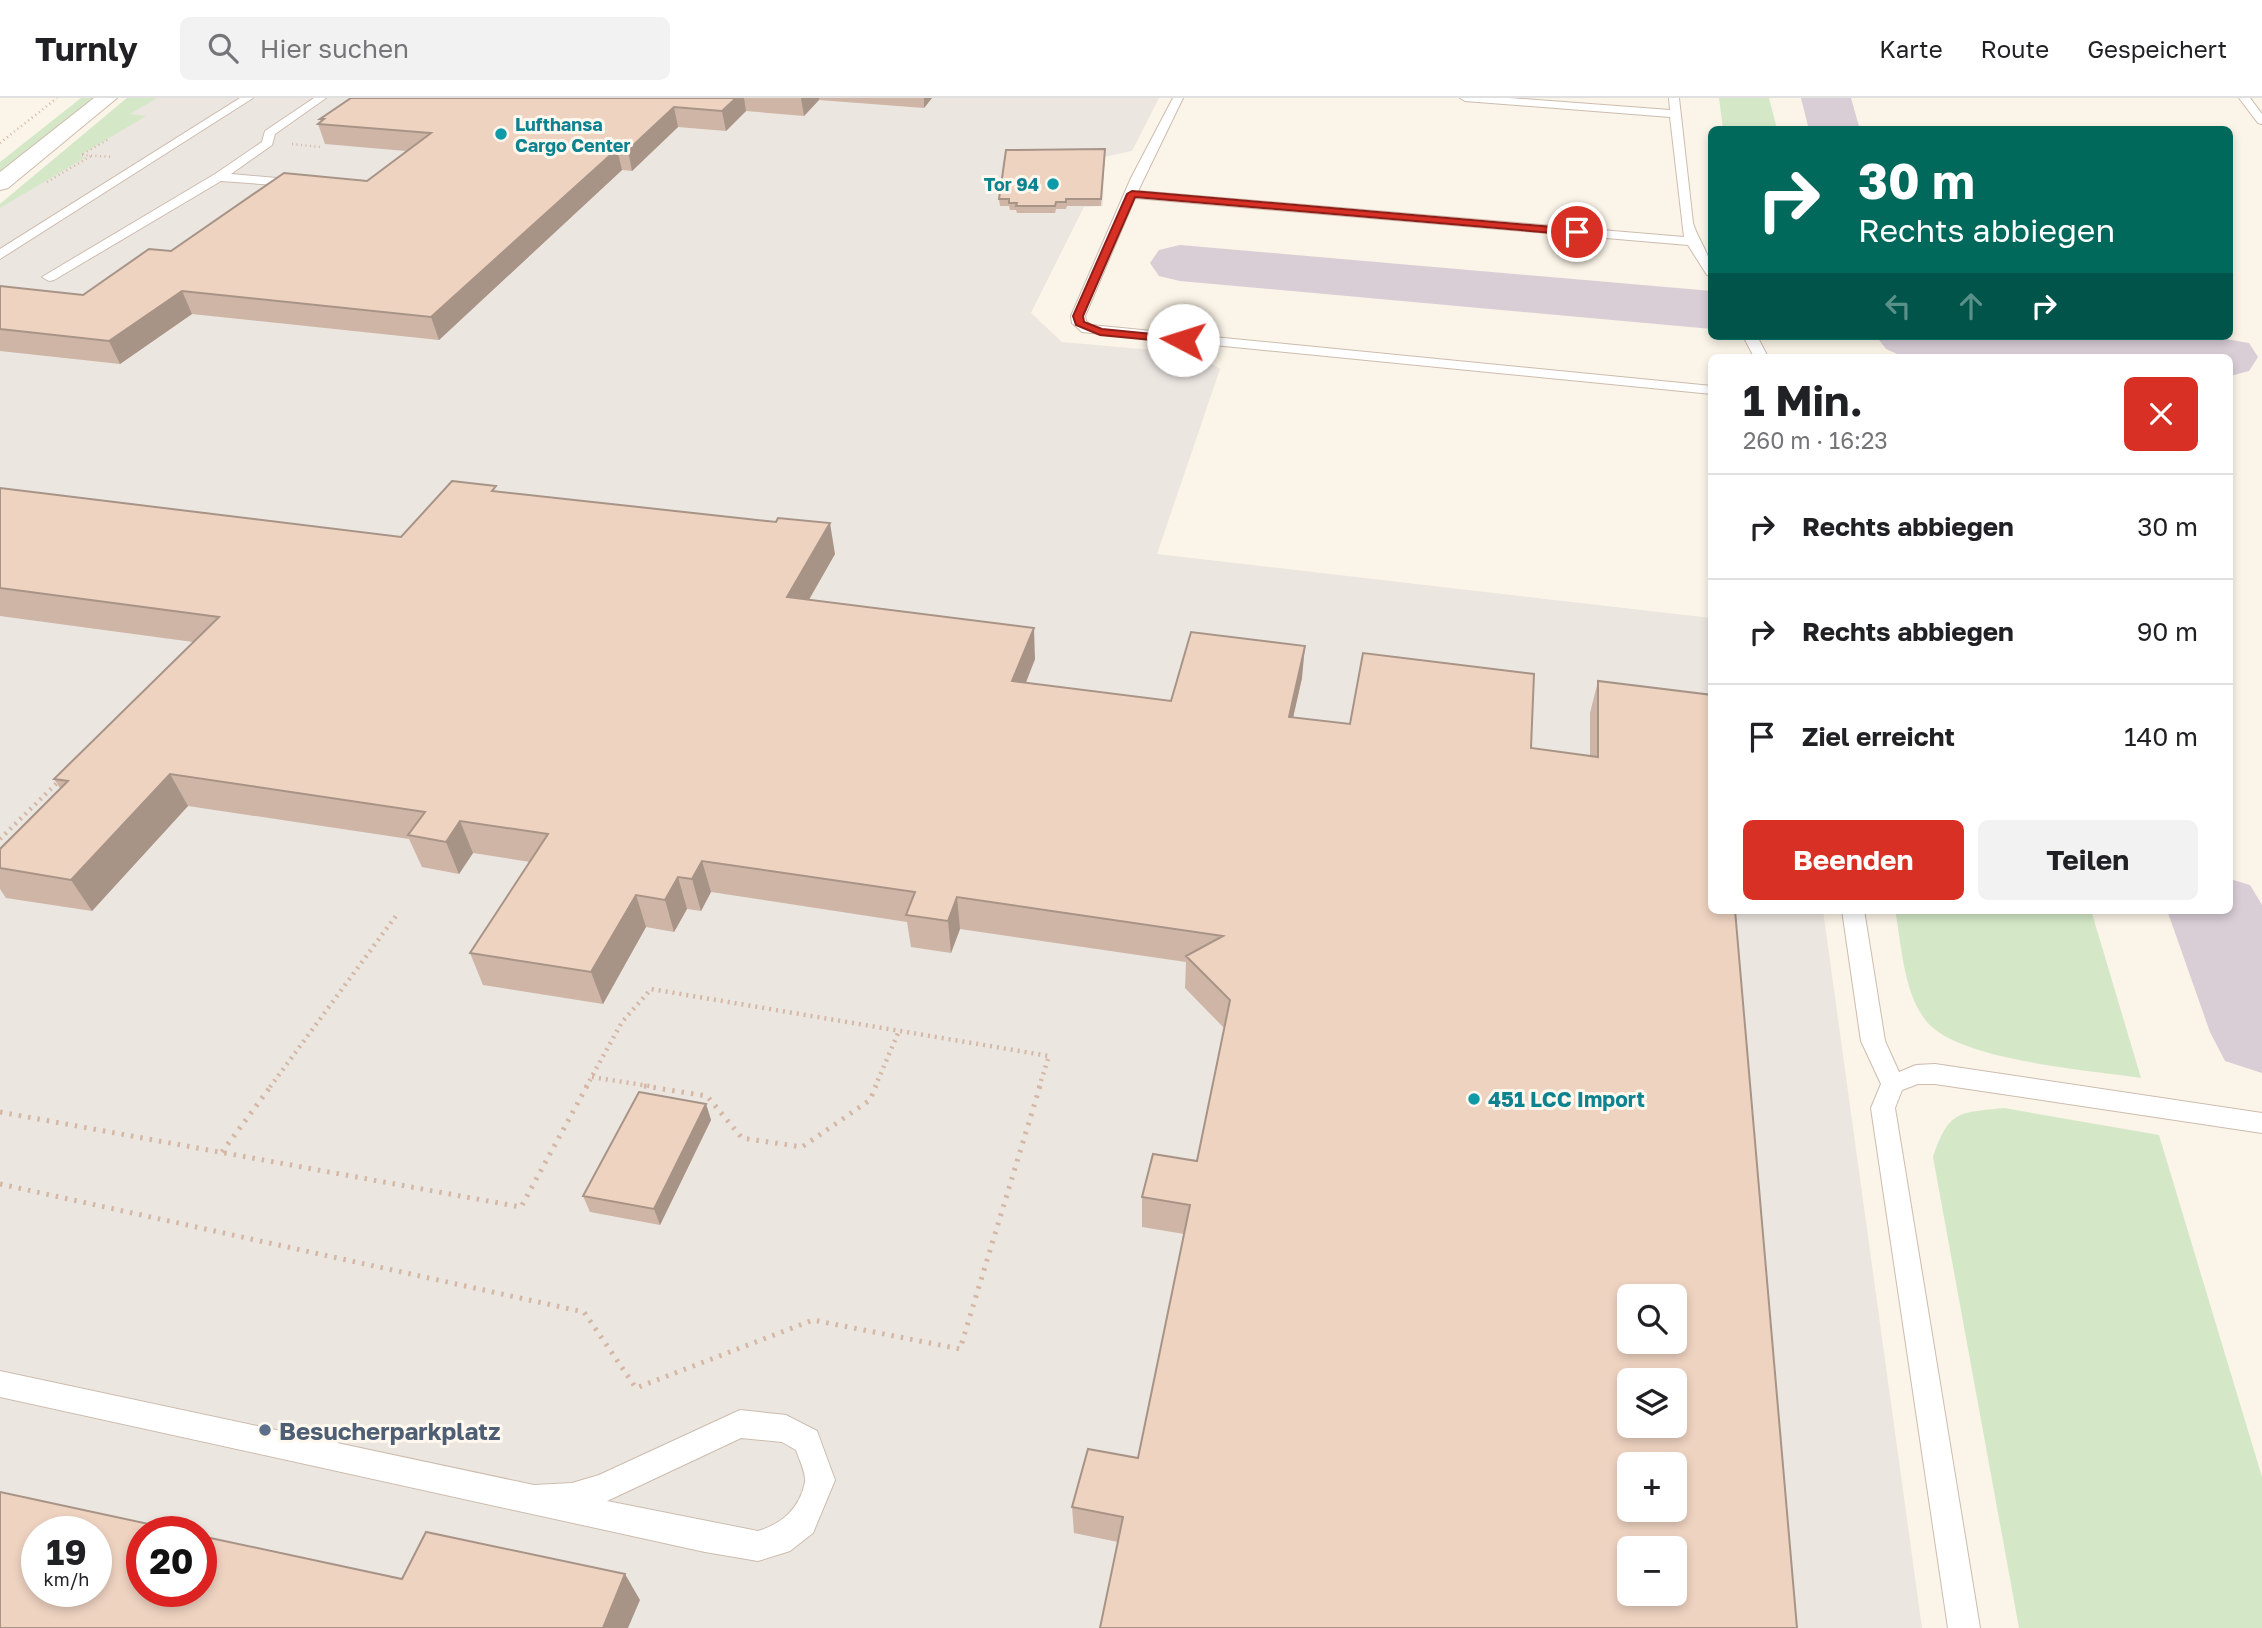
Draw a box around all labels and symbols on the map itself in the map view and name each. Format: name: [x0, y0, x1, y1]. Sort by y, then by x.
place label: Lufthansa Cargo Center: [515, 113, 630, 156]
marker: Lufthansa Cargo Center: [493, 126, 509, 142]
place label: Tor 94: [984, 173, 1039, 195]
marker: Tor 94: [1045, 176, 1061, 192]
pin: [1547, 202, 1607, 262]
position arrow: [1146, 303, 1220, 377]
place label: 451 LCC Import: [1488, 1086, 1645, 1112]
marker: 451 LCC Import: [1466, 1091, 1482, 1107]
place label: Besucherparkplatz: [279, 1416, 501, 1445]
marker: Besucherparkplatz: [257, 1422, 273, 1438]
speed limit sign: 20: [126, 1516, 217, 1607]

